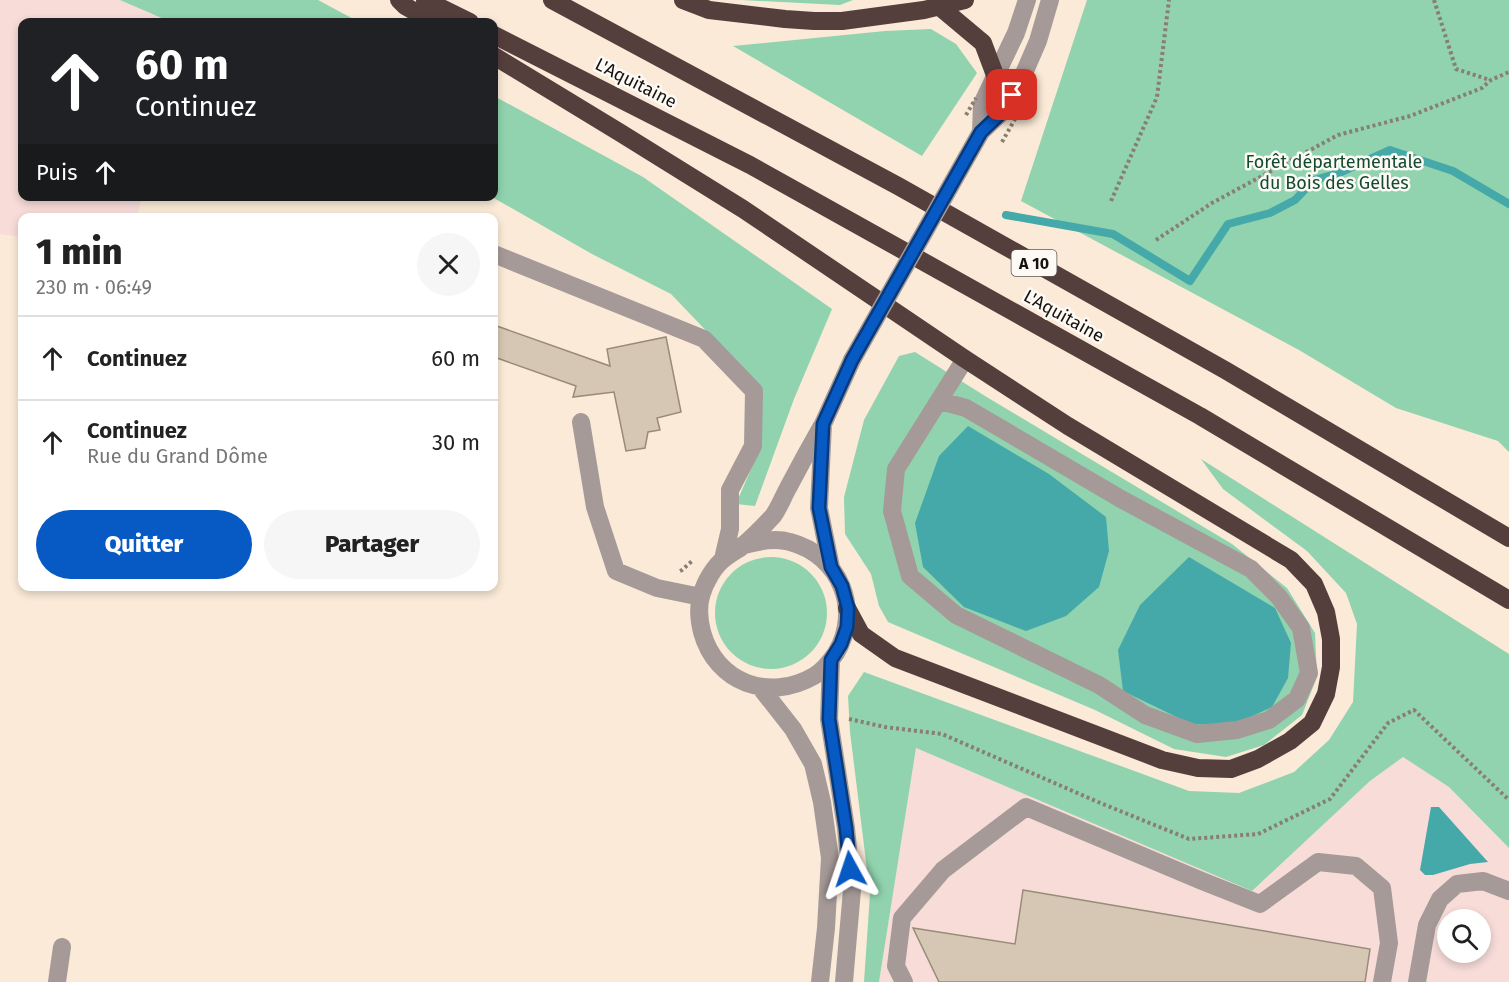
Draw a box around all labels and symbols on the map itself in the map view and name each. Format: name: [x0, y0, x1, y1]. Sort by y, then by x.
street label: L'Aquitaine: [591, 53, 681, 113]
pin: [986, 69, 1037, 120]
park label: Forêt départementale du Bois des Gelles: [1246, 151, 1422, 194]
road number: A 10: [1012, 250, 1056, 276]
street label: L'Aquitaine: [1020, 285, 1108, 347]
position arrow: [818, 837, 882, 901]

